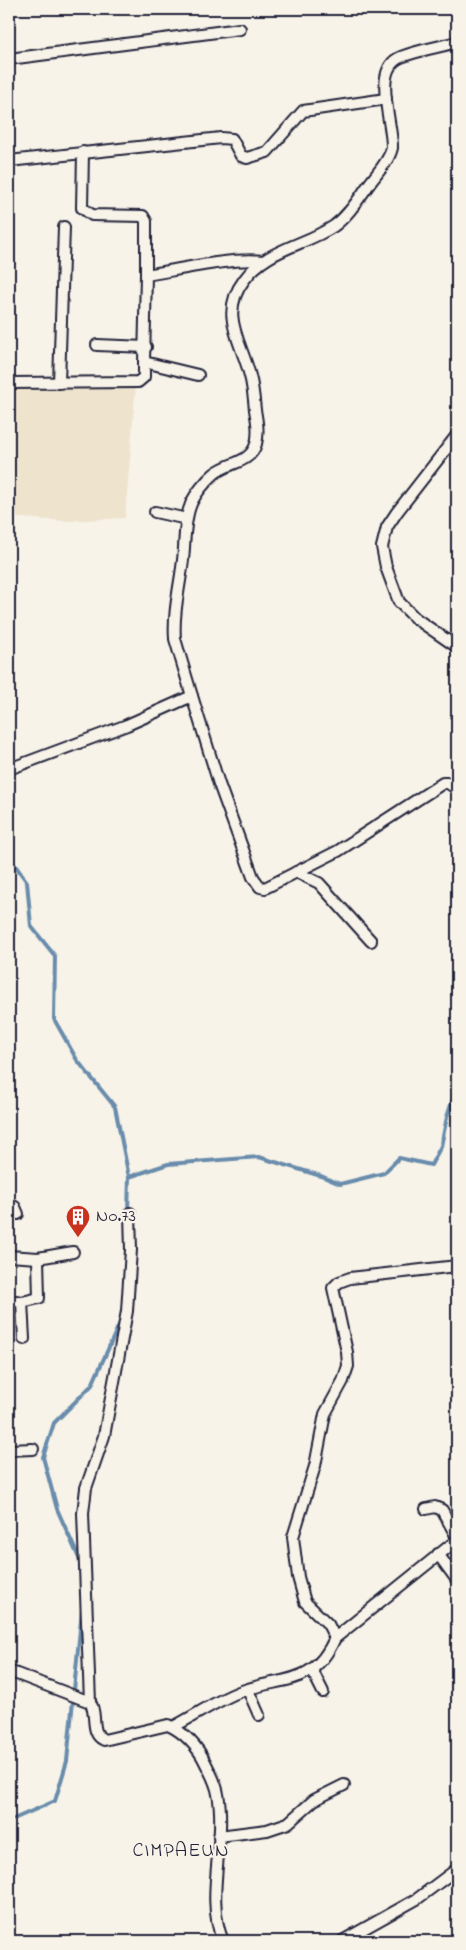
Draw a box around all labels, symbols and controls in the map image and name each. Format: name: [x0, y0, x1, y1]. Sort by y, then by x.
building icon: No.73: [65, 1204, 91, 1238]
place label: No.73: [96, 1204, 136, 1230]
district label: CIMPAEUN: [133, 1837, 229, 1866]

